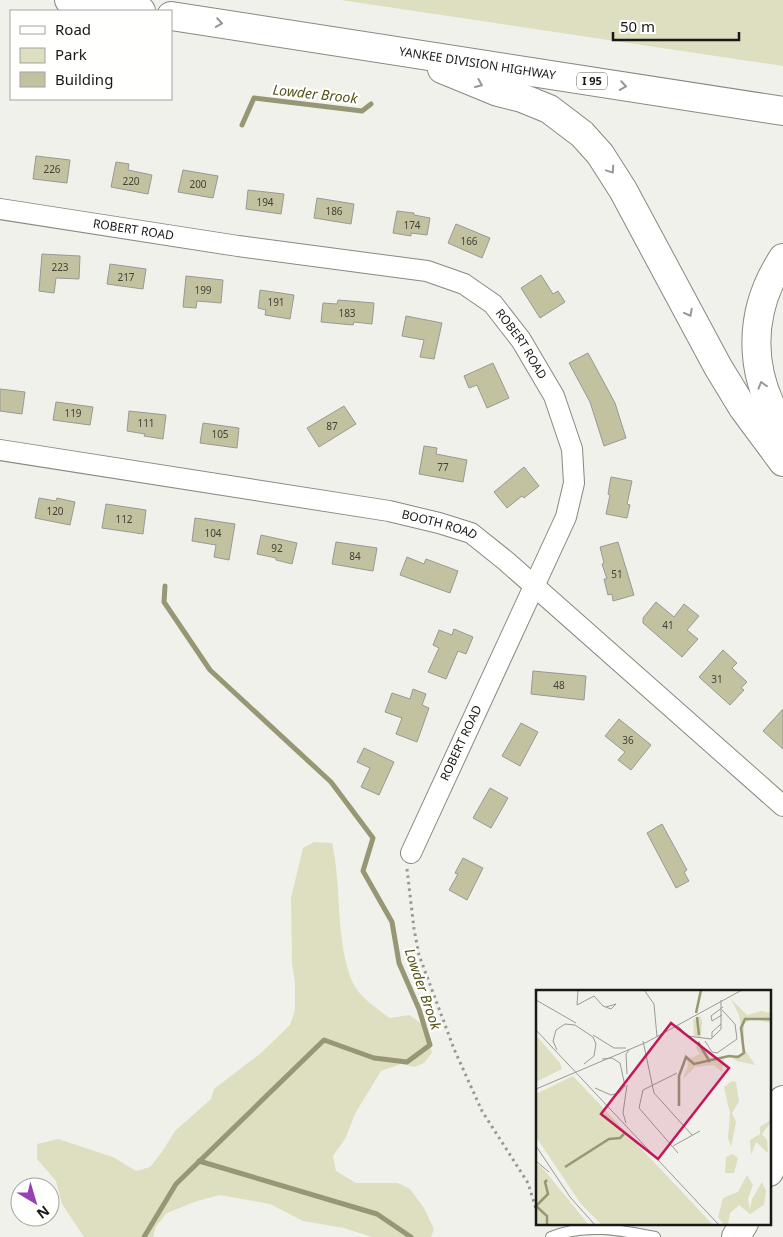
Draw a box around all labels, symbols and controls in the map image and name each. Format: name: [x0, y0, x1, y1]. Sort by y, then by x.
legend: [10, 10, 172, 100]
scale bar: [613, 10, 739, 42]
text: 50 m: [620, 16, 655, 36]
one-way arrow: [215, 18, 224, 28]
text: Road: [55, 19, 91, 39]
street label: YANKEE DIVISION HIGHWAY: [398, 43, 557, 84]
text: Park: [55, 44, 87, 64]
text: Building: [55, 69, 113, 89]
road number: I 95: [577, 72, 607, 90]
one-way arrow: [474, 77, 483, 88]
water label: Lowder Brook: [272, 80, 359, 108]
one-way arrow: [619, 80, 627, 91]
house number: 226: [43, 162, 61, 176]
one-way arrow: [605, 164, 614, 174]
house number: 220: [122, 174, 140, 188]
house number: 200: [189, 177, 207, 191]
house number: 194: [256, 195, 274, 209]
house number: 186: [325, 204, 343, 218]
street label: ROBERT ROAD: [92, 215, 175, 244]
house number: 174: [403, 218, 421, 232]
house number: 166: [460, 234, 478, 248]
house number: 223: [51, 260, 69, 274]
house number: 217: [117, 270, 135, 284]
house number: 199: [194, 283, 212, 297]
house number: 191: [267, 295, 285, 309]
street label: ROBERT ROAD: [492, 305, 551, 382]
house number: 183: [338, 306, 356, 320]
one-way arrow: [683, 307, 693, 316]
one-way arrow: [758, 381, 768, 389]
house number: 119: [64, 406, 82, 420]
house number: 111: [137, 416, 155, 430]
house number: 87: [326, 419, 338, 433]
house number: 105: [211, 427, 229, 441]
house number: 77: [437, 460, 449, 474]
house number: 120: [46, 504, 64, 518]
street label: BOOTH ROAD: [400, 505, 482, 543]
house number: 112: [115, 512, 133, 526]
house number: 104: [204, 526, 222, 540]
house number: 92: [271, 541, 283, 555]
house number: 84: [349, 549, 361, 563]
house number: 51: [611, 567, 623, 581]
house number: 41: [662, 618, 674, 632]
house number: 31: [711, 672, 723, 686]
house number: 48: [553, 678, 565, 692]
street label: ROBERT ROAD: [436, 702, 486, 783]
house number: 36: [622, 733, 634, 747]
water label: Lowder Brook: [401, 946, 447, 1033]
inset map: [536, 990, 770, 1224]
north arrow: [10, 1177, 60, 1227]
text: N: [33, 1202, 54, 1224]

